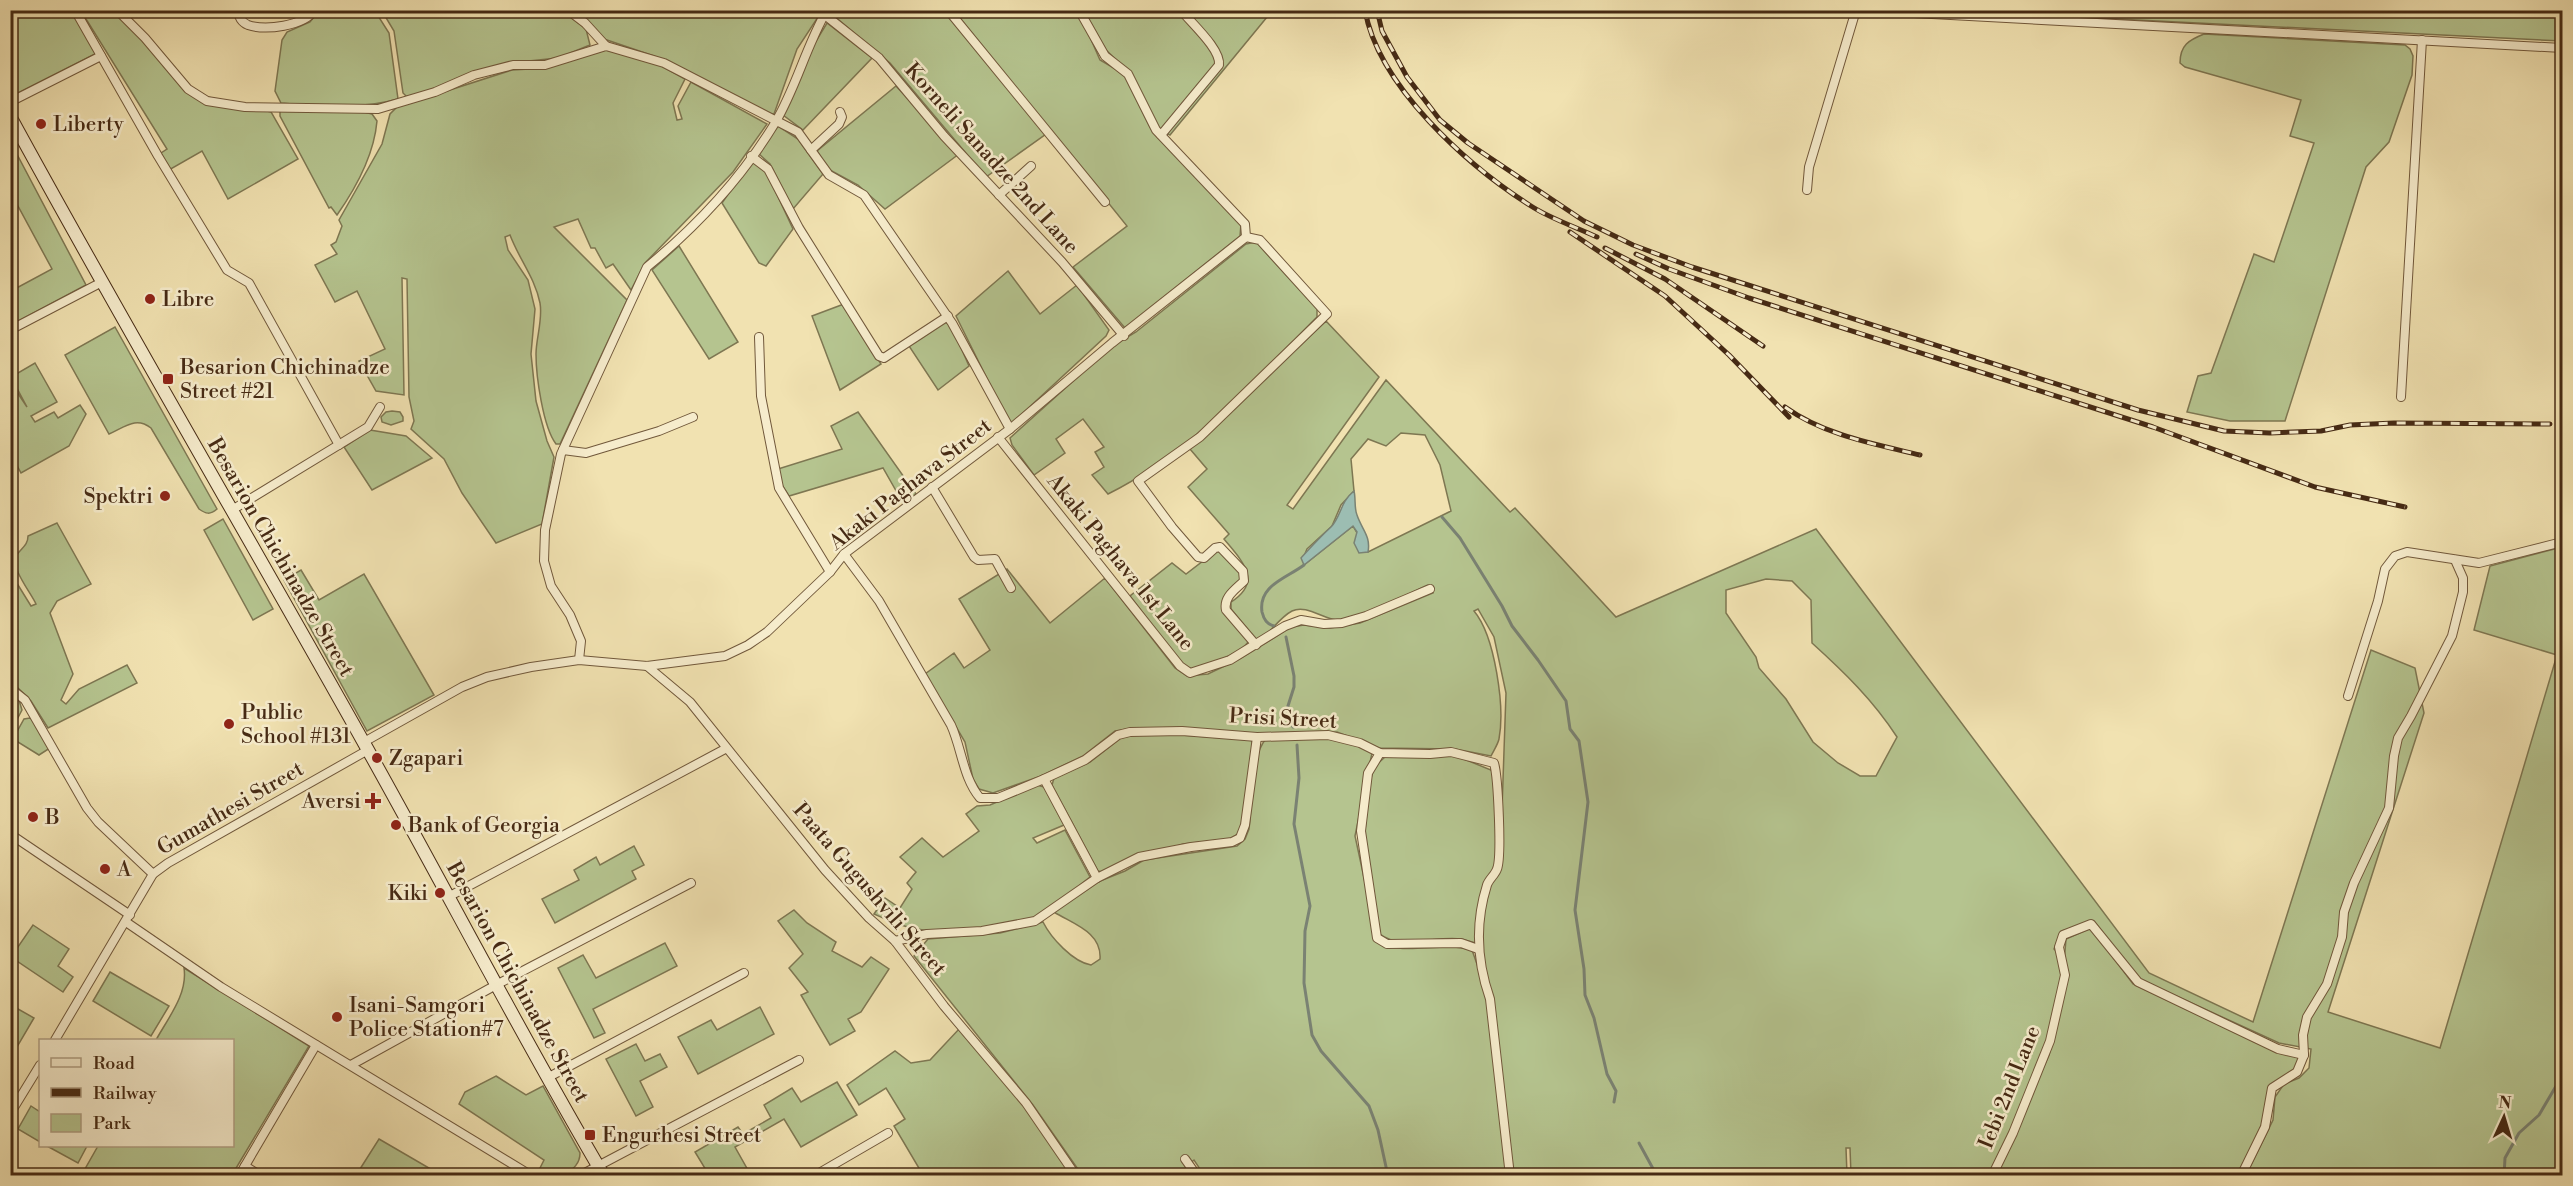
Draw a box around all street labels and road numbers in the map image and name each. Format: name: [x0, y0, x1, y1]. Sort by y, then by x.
street label: Korneli Sanadze 2nd Lane: [899, 58, 1084, 260]
street label: Akaki Paghava Street: [823, 413, 997, 557]
street label: Besarion Chichinadze Street: [201, 433, 359, 682]
street label: Akaki Paghava 1st Lane: [1040, 468, 1199, 656]
street label: Prisi Street: [1228, 703, 1338, 735]
street label: Gumathesi Street: [153, 756, 309, 861]
street label: Paata Gugushvili Street: [787, 798, 952, 982]
street label: Besarion Chichinadze Street: [440, 857, 594, 1108]
street label: Iebi 2nd Lane: [1973, 1022, 2046, 1153]

